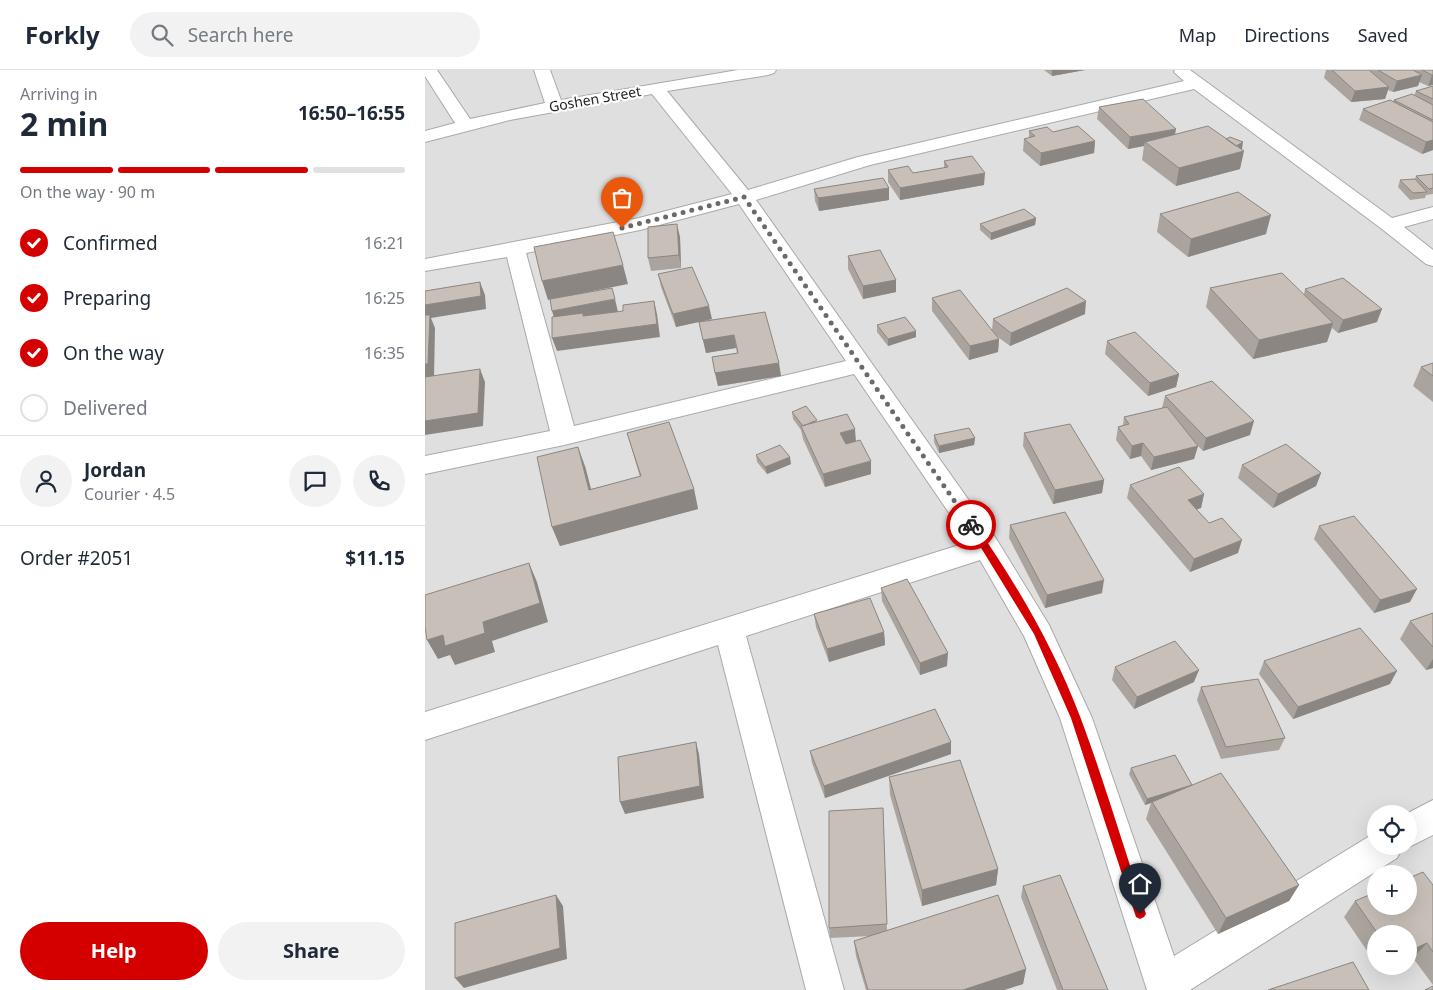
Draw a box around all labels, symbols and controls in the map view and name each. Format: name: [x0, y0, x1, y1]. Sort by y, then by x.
search box: [130, 12, 480, 57]
text: Forkly: [25, 18, 100, 51]
icon: search: [148, 21, 176, 49]
text: Search here: [188, 22, 293, 48]
text: Map: [1179, 23, 1216, 47]
text: Directions: [1244, 23, 1330, 47]
text: Saved: [1358, 23, 1408, 47]
street label: Goshen Street: [547, 81, 643, 116]
text: Arriving in: [20, 83, 98, 105]
text: 16:50–16:55: [298, 100, 405, 126]
text: 2 min: [20, 102, 108, 145]
pin: [601, 177, 643, 228]
text: On the way · 90 m: [20, 181, 155, 203]
icon: bag: [608, 184, 636, 212]
icon: check: [20, 229, 48, 257]
text: Confirmed: [63, 230, 158, 256]
text: 16:21: [364, 232, 405, 254]
icon: check: [20, 284, 48, 312]
text: Preparing: [63, 285, 151, 311]
text: 16:25: [364, 287, 405, 309]
icon: check: [20, 339, 48, 367]
text: On the way: [63, 340, 164, 366]
text: 16:35: [364, 342, 405, 364]
text: Delivered: [63, 395, 148, 421]
button: person: [20, 455, 72, 507]
button: chat: [289, 455, 341, 507]
button: phone: [353, 455, 405, 507]
text: Jordan: [84, 457, 146, 483]
text: Courier · 4.5: [84, 483, 175, 505]
courier: [946, 500, 996, 550]
icon: bike: [957, 511, 985, 539]
text: Order #2051: [20, 545, 133, 571]
text: $11.15: [345, 545, 405, 571]
map controls: [1367, 805, 1417, 975]
button: locate: [1367, 805, 1417, 855]
pin: [1119, 863, 1161, 914]
button: +: [1367, 865, 1417, 915]
icon: home: [1126, 870, 1154, 898]
button: Help: [20, 922, 208, 980]
button: Share: [218, 922, 405, 980]
button: −: [1367, 925, 1417, 975]

